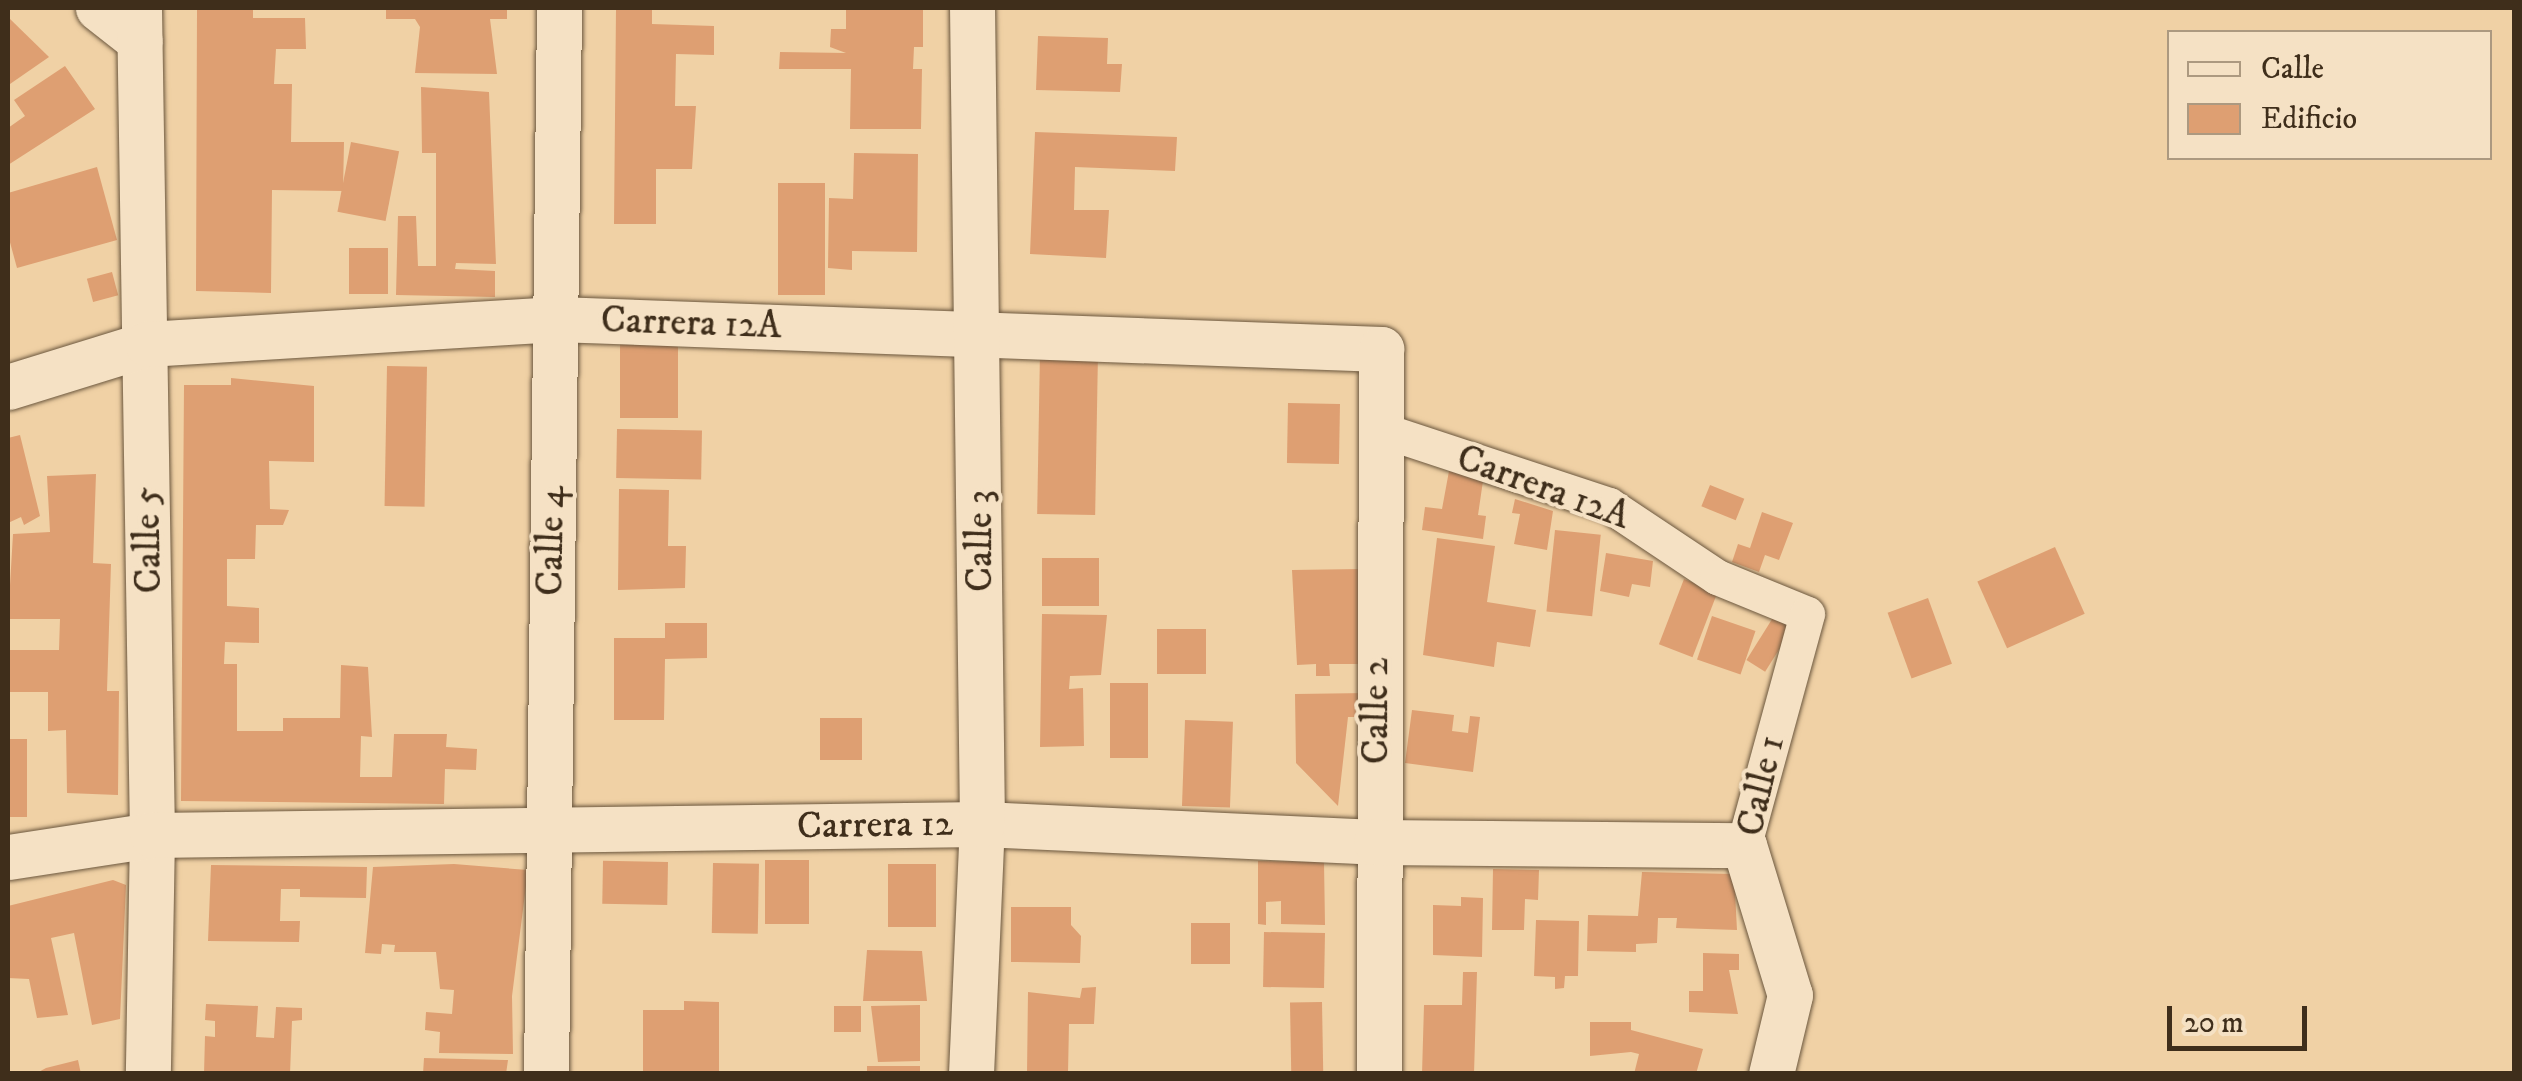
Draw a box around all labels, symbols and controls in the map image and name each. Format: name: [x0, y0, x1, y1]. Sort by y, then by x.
legend: [2167, 30, 2492, 160]
text: Calle: [2261, 51, 2324, 88]
text: Edificio: [2261, 101, 2357, 138]
street label: Carrera 12A: [600, 298, 782, 350]
street label: Carrera 12A: [1450, 436, 1636, 540]
street label: Calle 5: [125, 486, 173, 594]
street label: Calle 4: [528, 486, 576, 596]
street label: Calle 3: [958, 490, 1004, 592]
street label: Calle 2: [1354, 658, 1400, 764]
street label: Calle 1: [1728, 731, 1796, 841]
street label: Carrera 12: [796, 802, 954, 850]
scale bar: [2172, 986, 2312, 1048]
text: 20 m: [2184, 1005, 2244, 1042]

